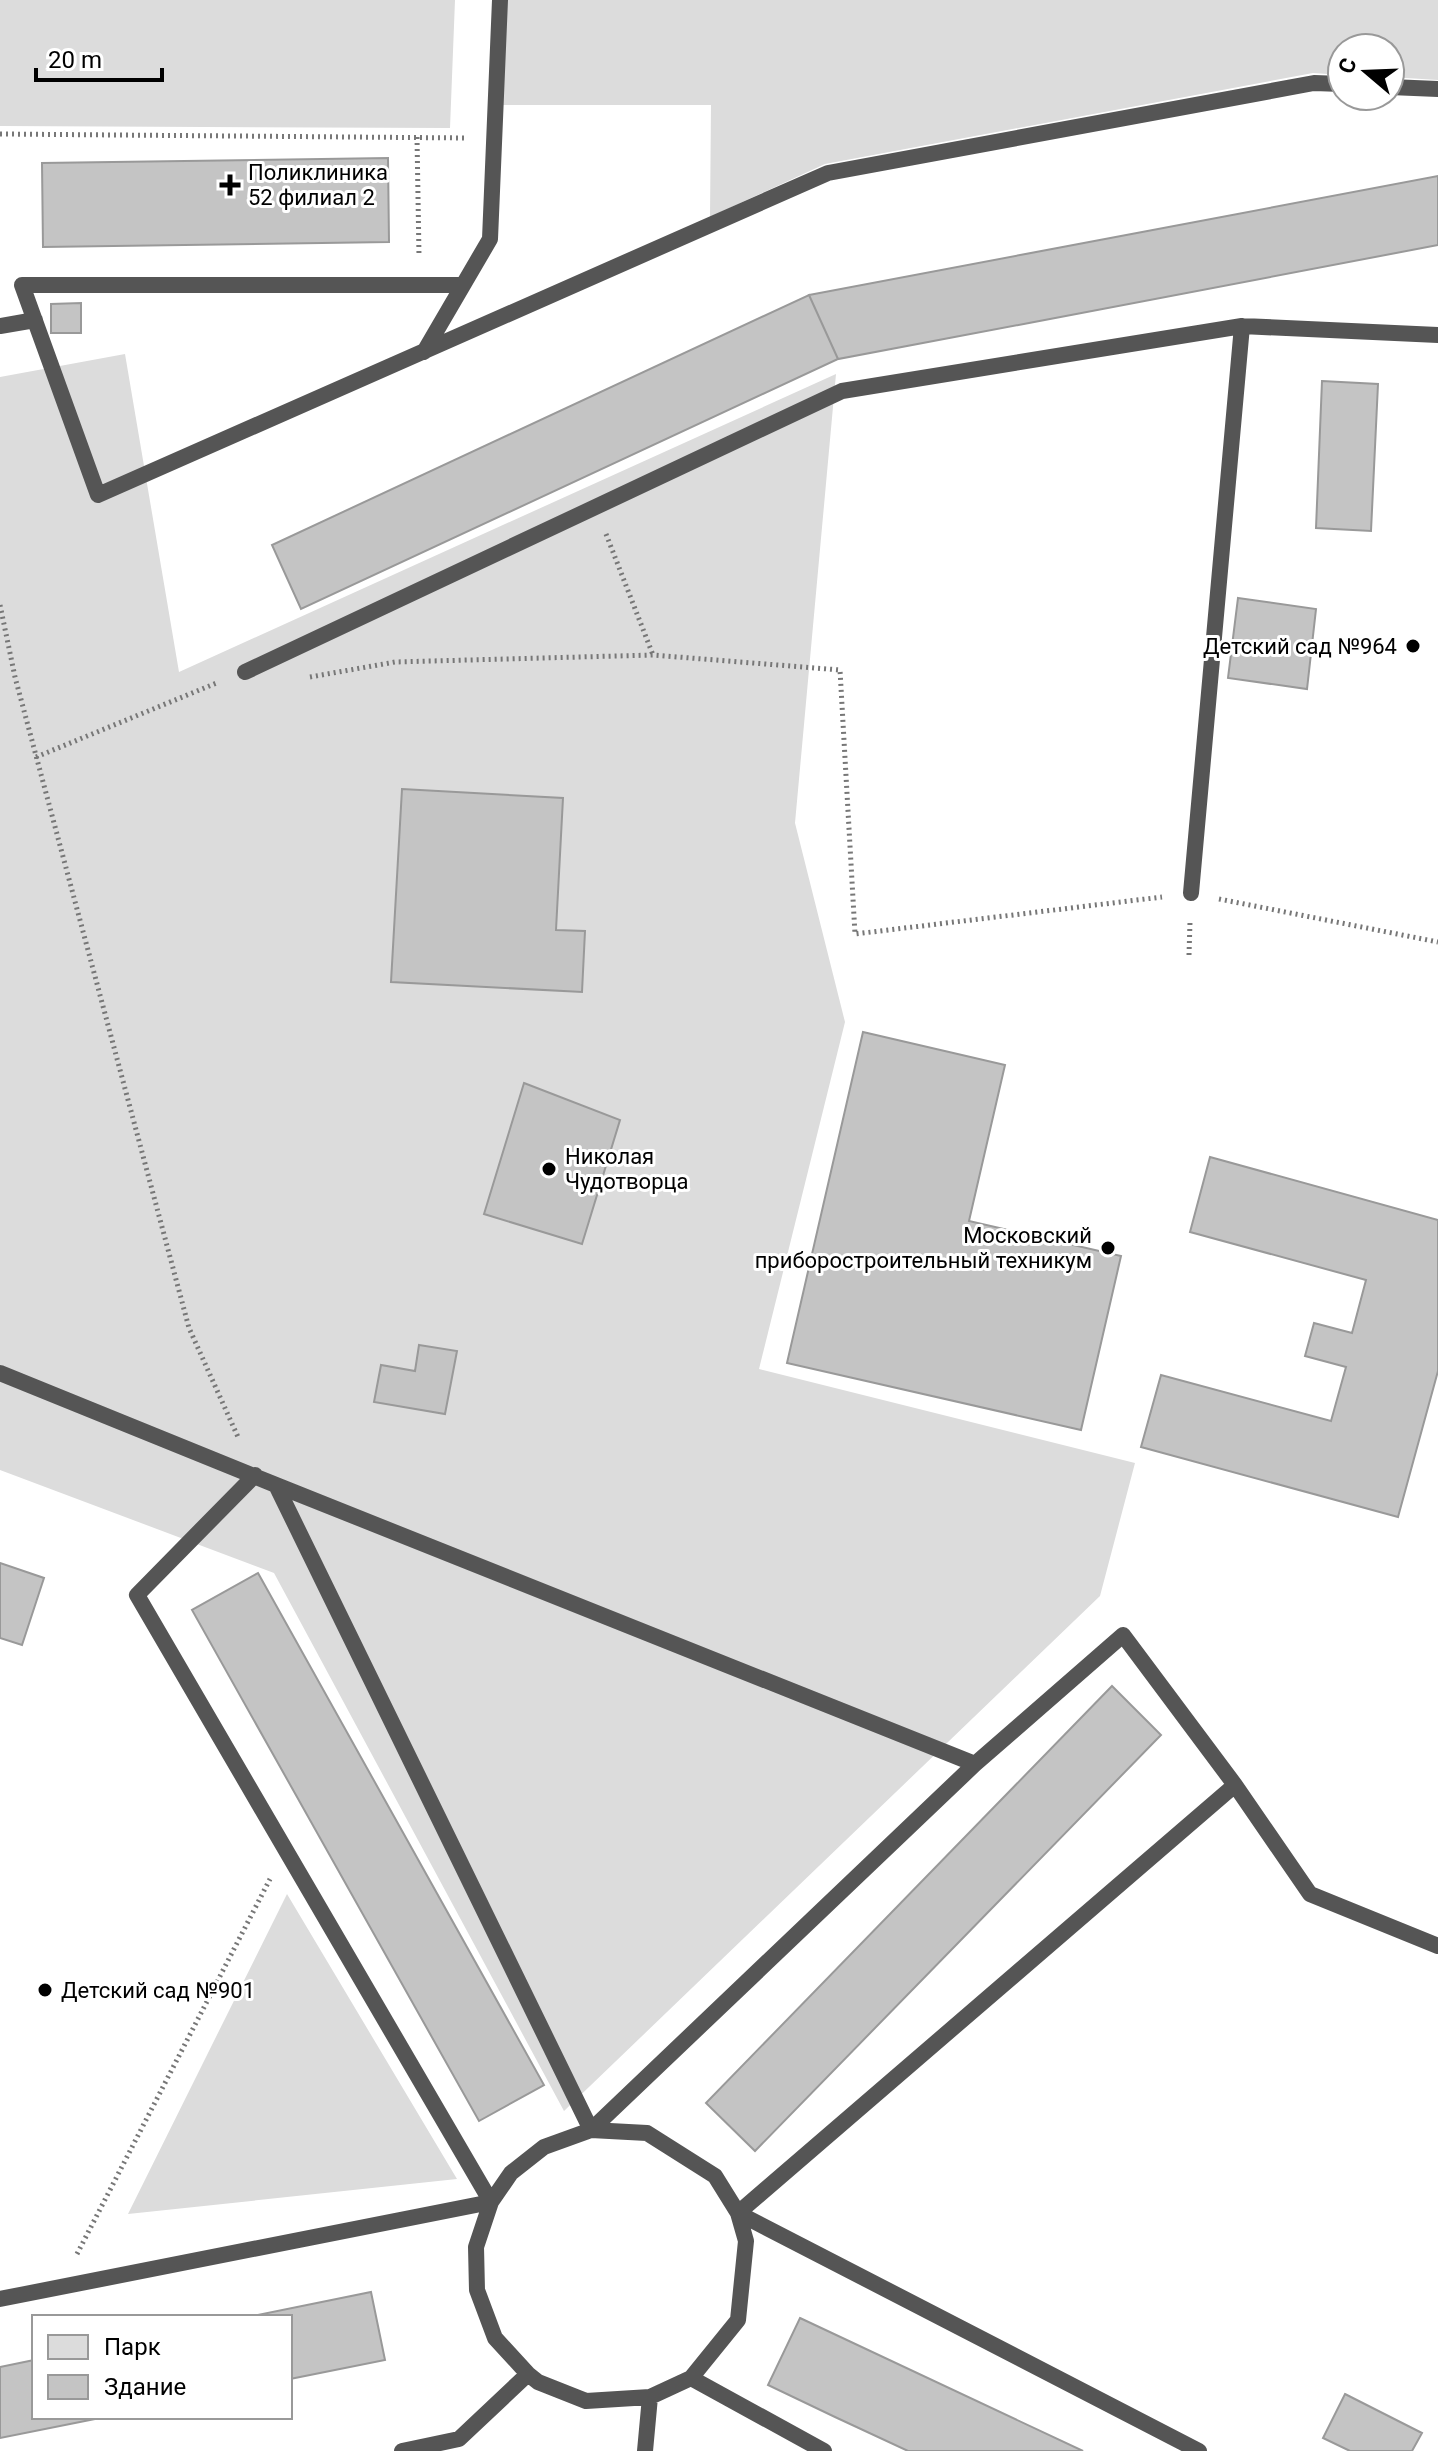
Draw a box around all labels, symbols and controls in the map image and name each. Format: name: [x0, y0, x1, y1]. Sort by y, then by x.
scale bar: [36, 32, 162, 82]
north arrow: [1326, 32, 1406, 112]
text: 20 m: [48, 46, 102, 74]
text: С: [1333, 55, 1362, 77]
place label: Поликлиника 52 филиал 2: [248, 160, 388, 210]
marker: Поликлиника 52 филиал 2: [219, 174, 241, 196]
place label: Детский сад №964: [1203, 634, 1397, 659]
marker: Детский сад №964: [1404, 637, 1422, 655]
place label: Николая Чудотворца: [565, 1144, 689, 1194]
marker: Николая Чудотворца: [540, 1160, 558, 1178]
place label: Московский приборостроительный техникум: [755, 1223, 1092, 1273]
marker: Московский приборостроительный техникум: [1099, 1239, 1117, 1257]
place label: Детский сад №901: [61, 1978, 255, 2003]
marker: Детский сад №901: [36, 1981, 54, 1999]
legend: [32, 2315, 292, 2419]
text: Парк: [104, 2333, 161, 2361]
text: Здание: [104, 2373, 186, 2401]

